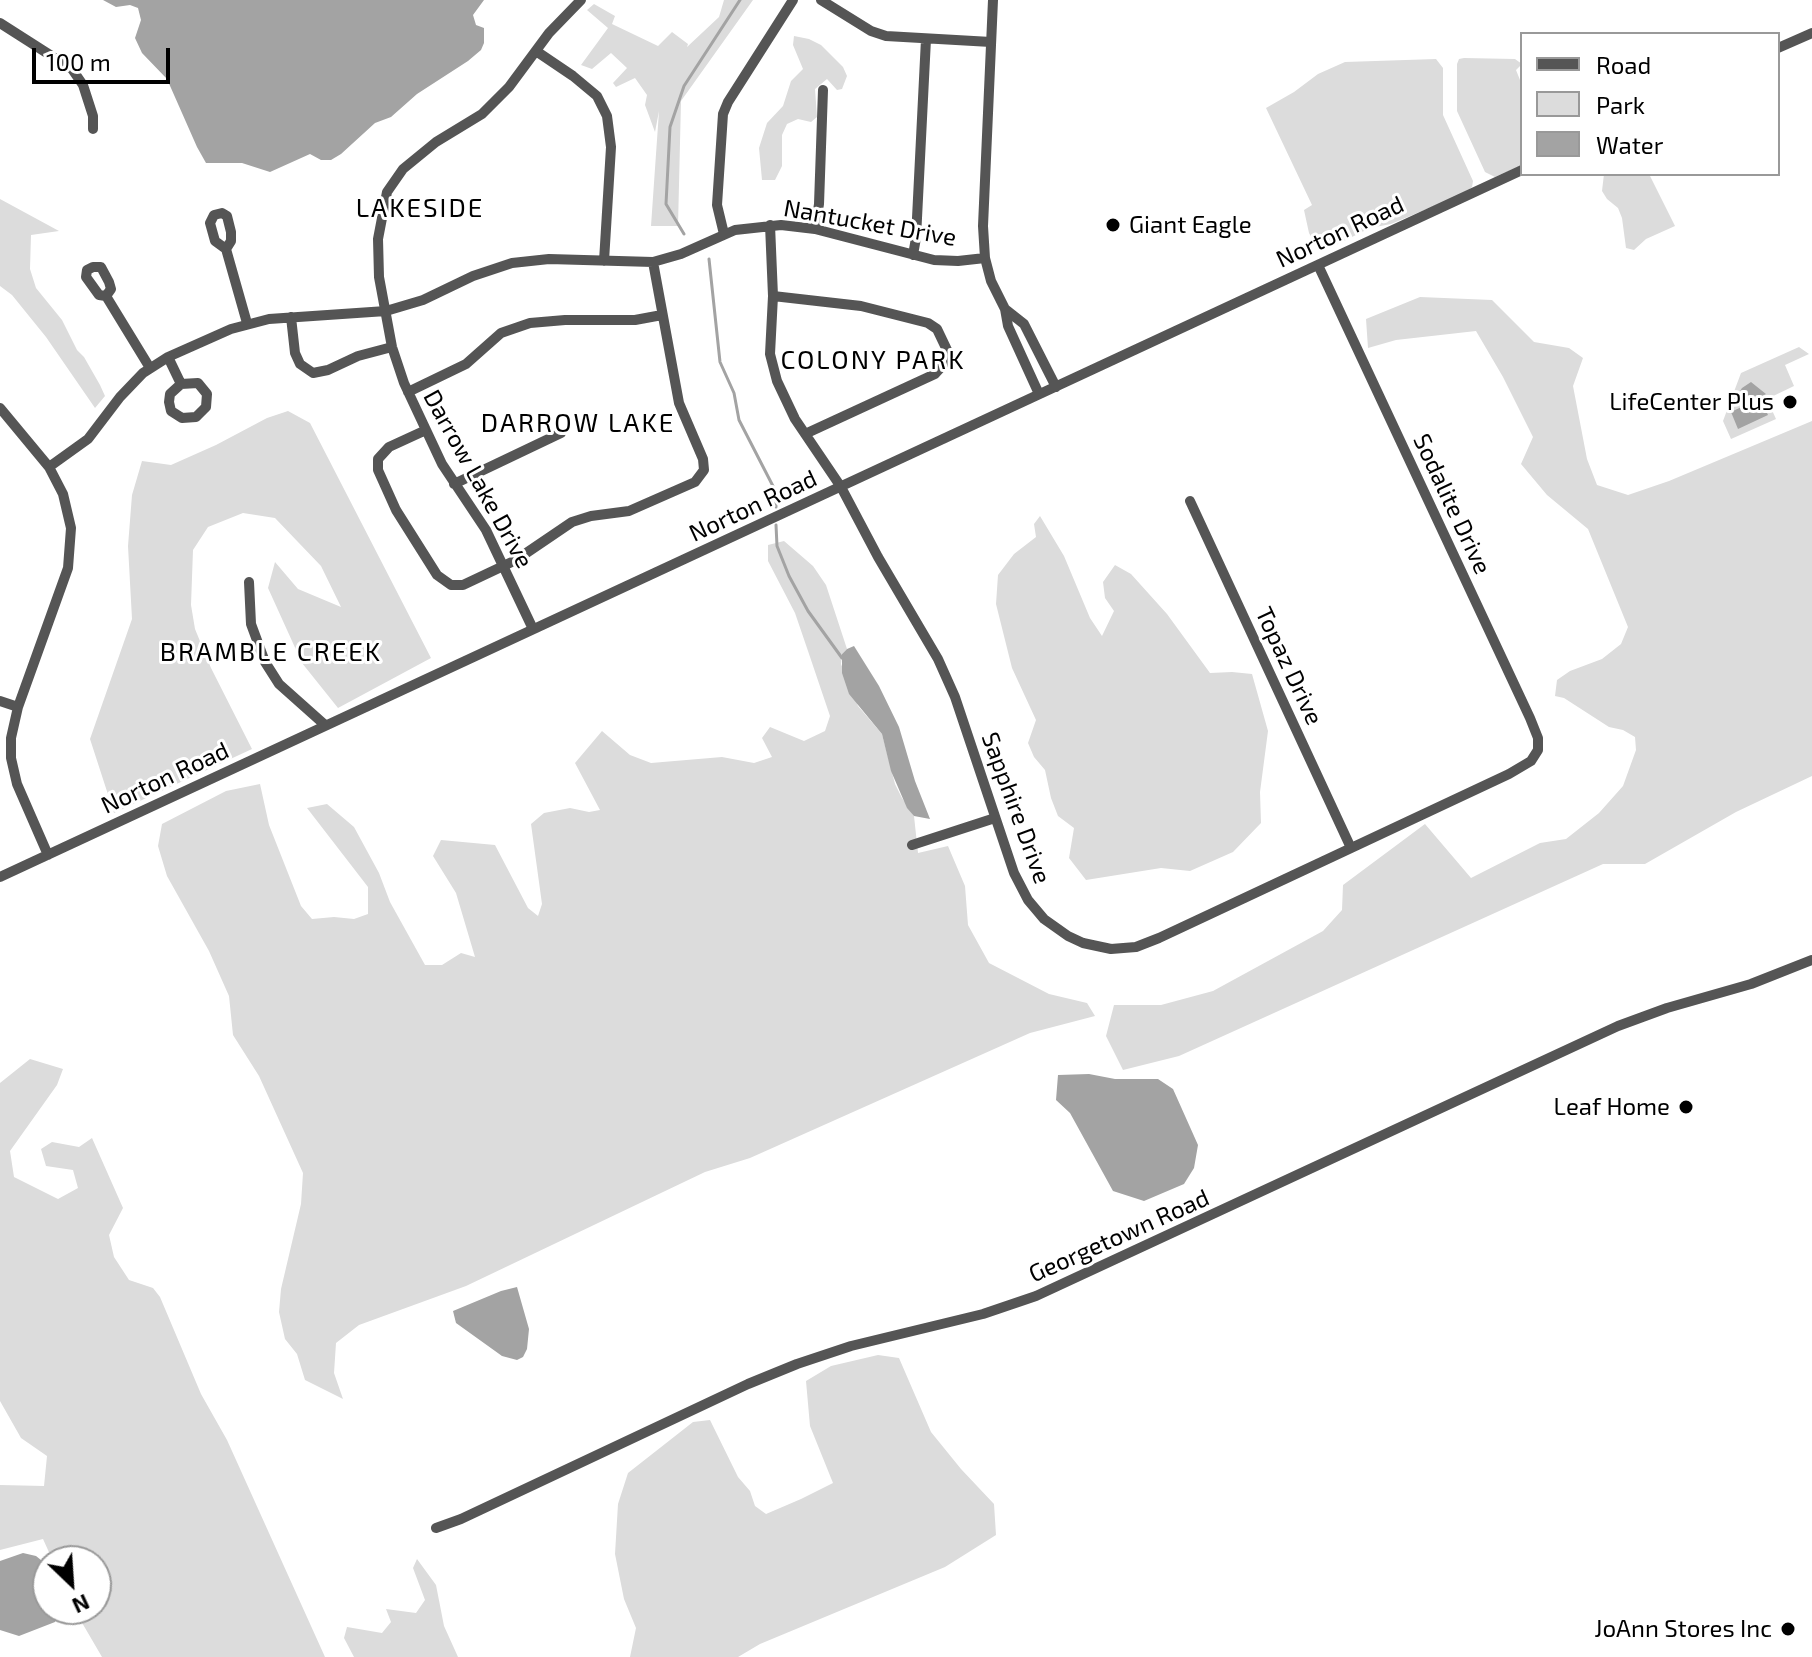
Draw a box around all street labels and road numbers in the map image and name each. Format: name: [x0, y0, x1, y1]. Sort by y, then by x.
street label: Norton Road: [1272, 190, 1408, 274]
street label: Nantucket Drive: [781, 194, 959, 252]
street label: Darrow Lake Drive: [417, 385, 539, 573]
street label: Sodalite Drive: [1407, 429, 1497, 579]
street label: Norton Road: [685, 464, 821, 548]
street label: Topaz Drive: [1249, 603, 1329, 729]
street label: Sapphire Drive: [975, 728, 1057, 888]
street label: Norton Road: [97, 736, 233, 820]
street label: Georgetown Road: [1024, 1183, 1214, 1289]

